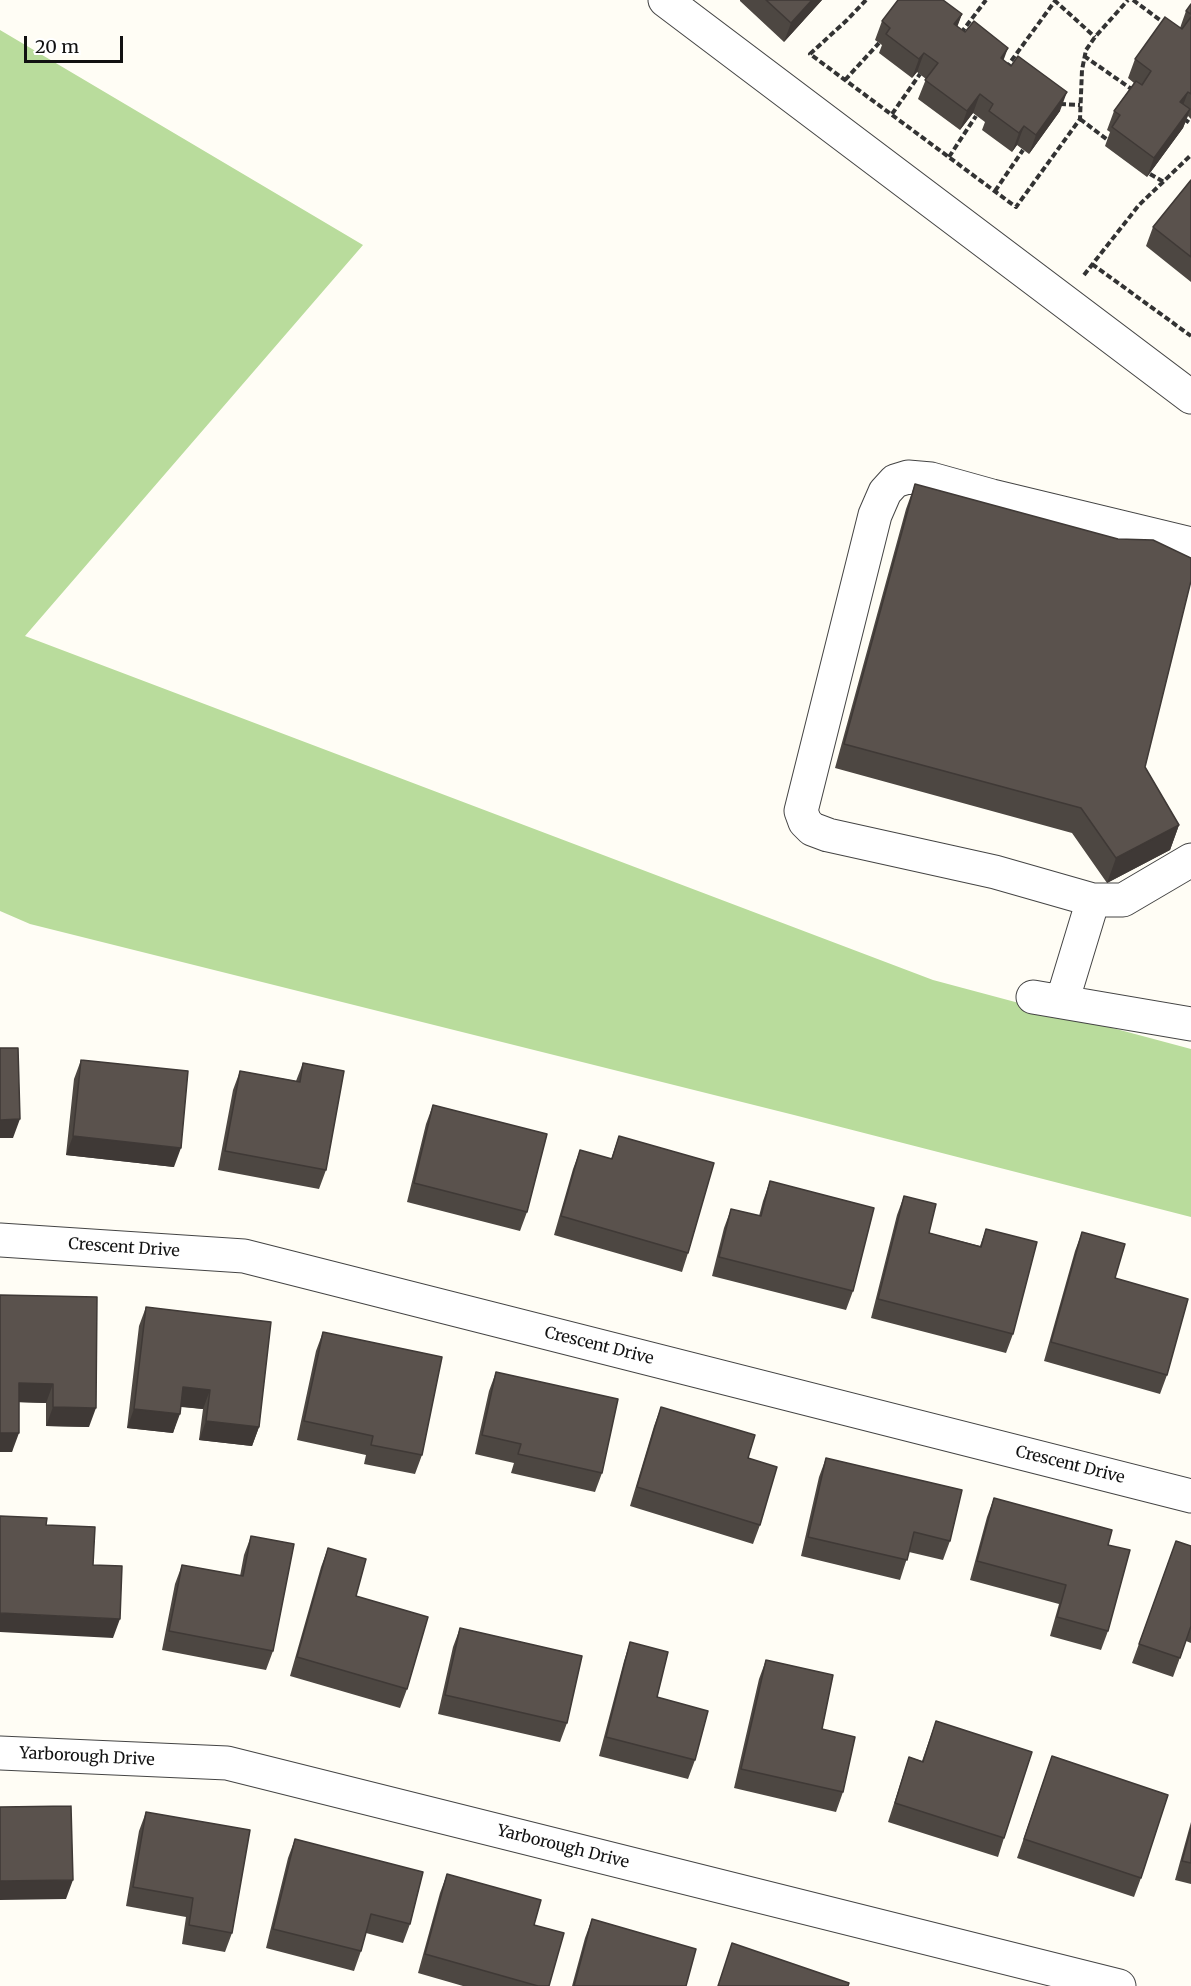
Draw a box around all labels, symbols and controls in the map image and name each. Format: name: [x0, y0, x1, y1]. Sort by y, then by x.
scale bar: [27, 24, 126, 62]
text: 20 m: [35, 35, 79, 58]
street label: Crescent Drive: [68, 1235, 180, 1261]
street label: Crescent Drive: [543, 1323, 655, 1369]
street label: Crescent Drive: [1014, 1442, 1126, 1488]
street label: Yarborough Drive: [19, 1744, 155, 1770]
street label: Yarborough Drive: [495, 1821, 631, 1873]

